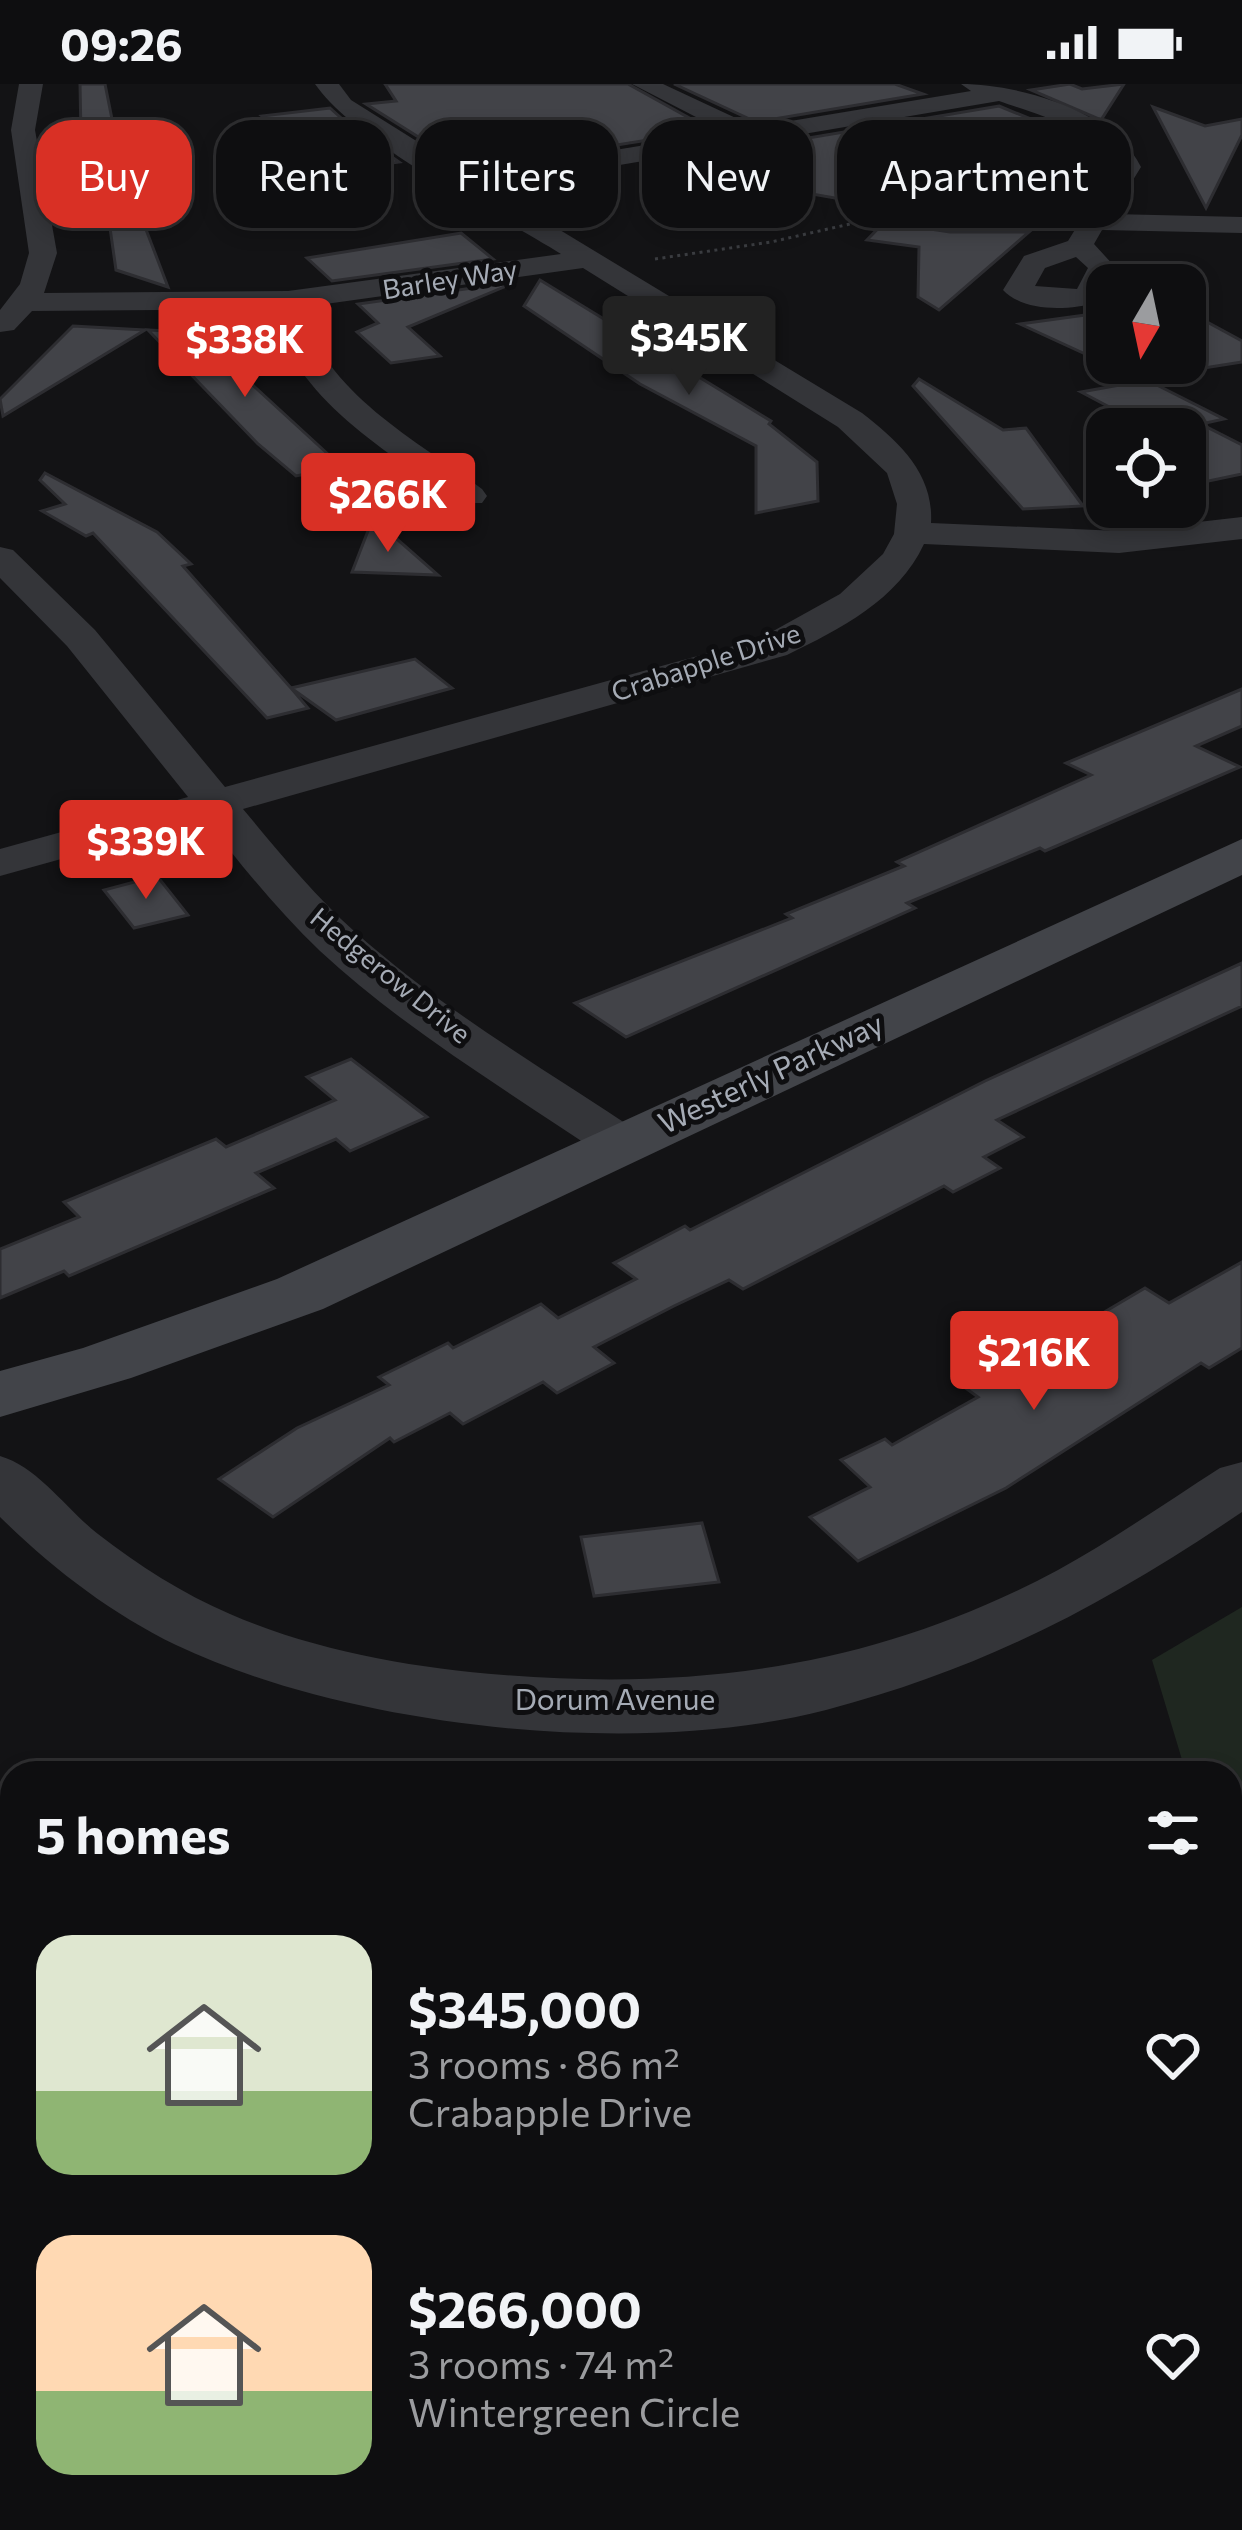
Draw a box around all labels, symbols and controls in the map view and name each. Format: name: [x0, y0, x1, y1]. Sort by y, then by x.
text: 09:26: [60, 15, 183, 70]
chip: Buy: [36, 120, 192, 228]
chip: Rent: [216, 120, 391, 228]
chip: Filters: [415, 120, 618, 228]
chip: New: [642, 120, 813, 228]
chip: Apartment: [837, 120, 1131, 228]
street label: Barley Way: [380, 252, 520, 305]
north arrow: [1086, 264, 1206, 384]
map controls: [1086, 264, 1206, 528]
pin: $345K: [605, 296, 773, 398]
pin: $338K: [161, 298, 329, 400]
text: $345K: [629, 311, 749, 359]
text: $338K: [186, 313, 304, 361]
button: locate: [1086, 408, 1206, 528]
pin: $266K: [304, 453, 472, 555]
text: $266K: [328, 468, 448, 516]
street label: Crabapple Drive: [607, 615, 804, 708]
pin: $339K: [62, 800, 230, 902]
text: $339K: [87, 815, 205, 863]
street label: Hedgerow Drive: [304, 900, 478, 1050]
street label: Westerly Parkway: [652, 1003, 888, 1140]
pin: $216K: [950, 1311, 1118, 1413]
text: $216K: [977, 1326, 1091, 1374]
street label: Dorum Avenue: [515, 1679, 715, 1716]
icon: filters: [1140, 1800, 1206, 1866]
text: 5 homes: [36, 1802, 231, 1865]
text: $345,000: [408, 1976, 641, 2039]
icon: home: [132, 1983, 276, 2127]
icon: heart: [1140, 2022, 1206, 2088]
text: 3 rooms · 86 m²: [408, 2039, 680, 2087]
text: Crabapple Drive: [408, 2087, 692, 2135]
text: $266,000: [408, 2276, 642, 2339]
icon: home: [132, 2283, 276, 2427]
icon: heart: [1140, 2322, 1206, 2388]
text: 3 rooms · 74 m²: [408, 2339, 674, 2387]
text: Wintergreen Circle: [408, 2387, 740, 2435]

